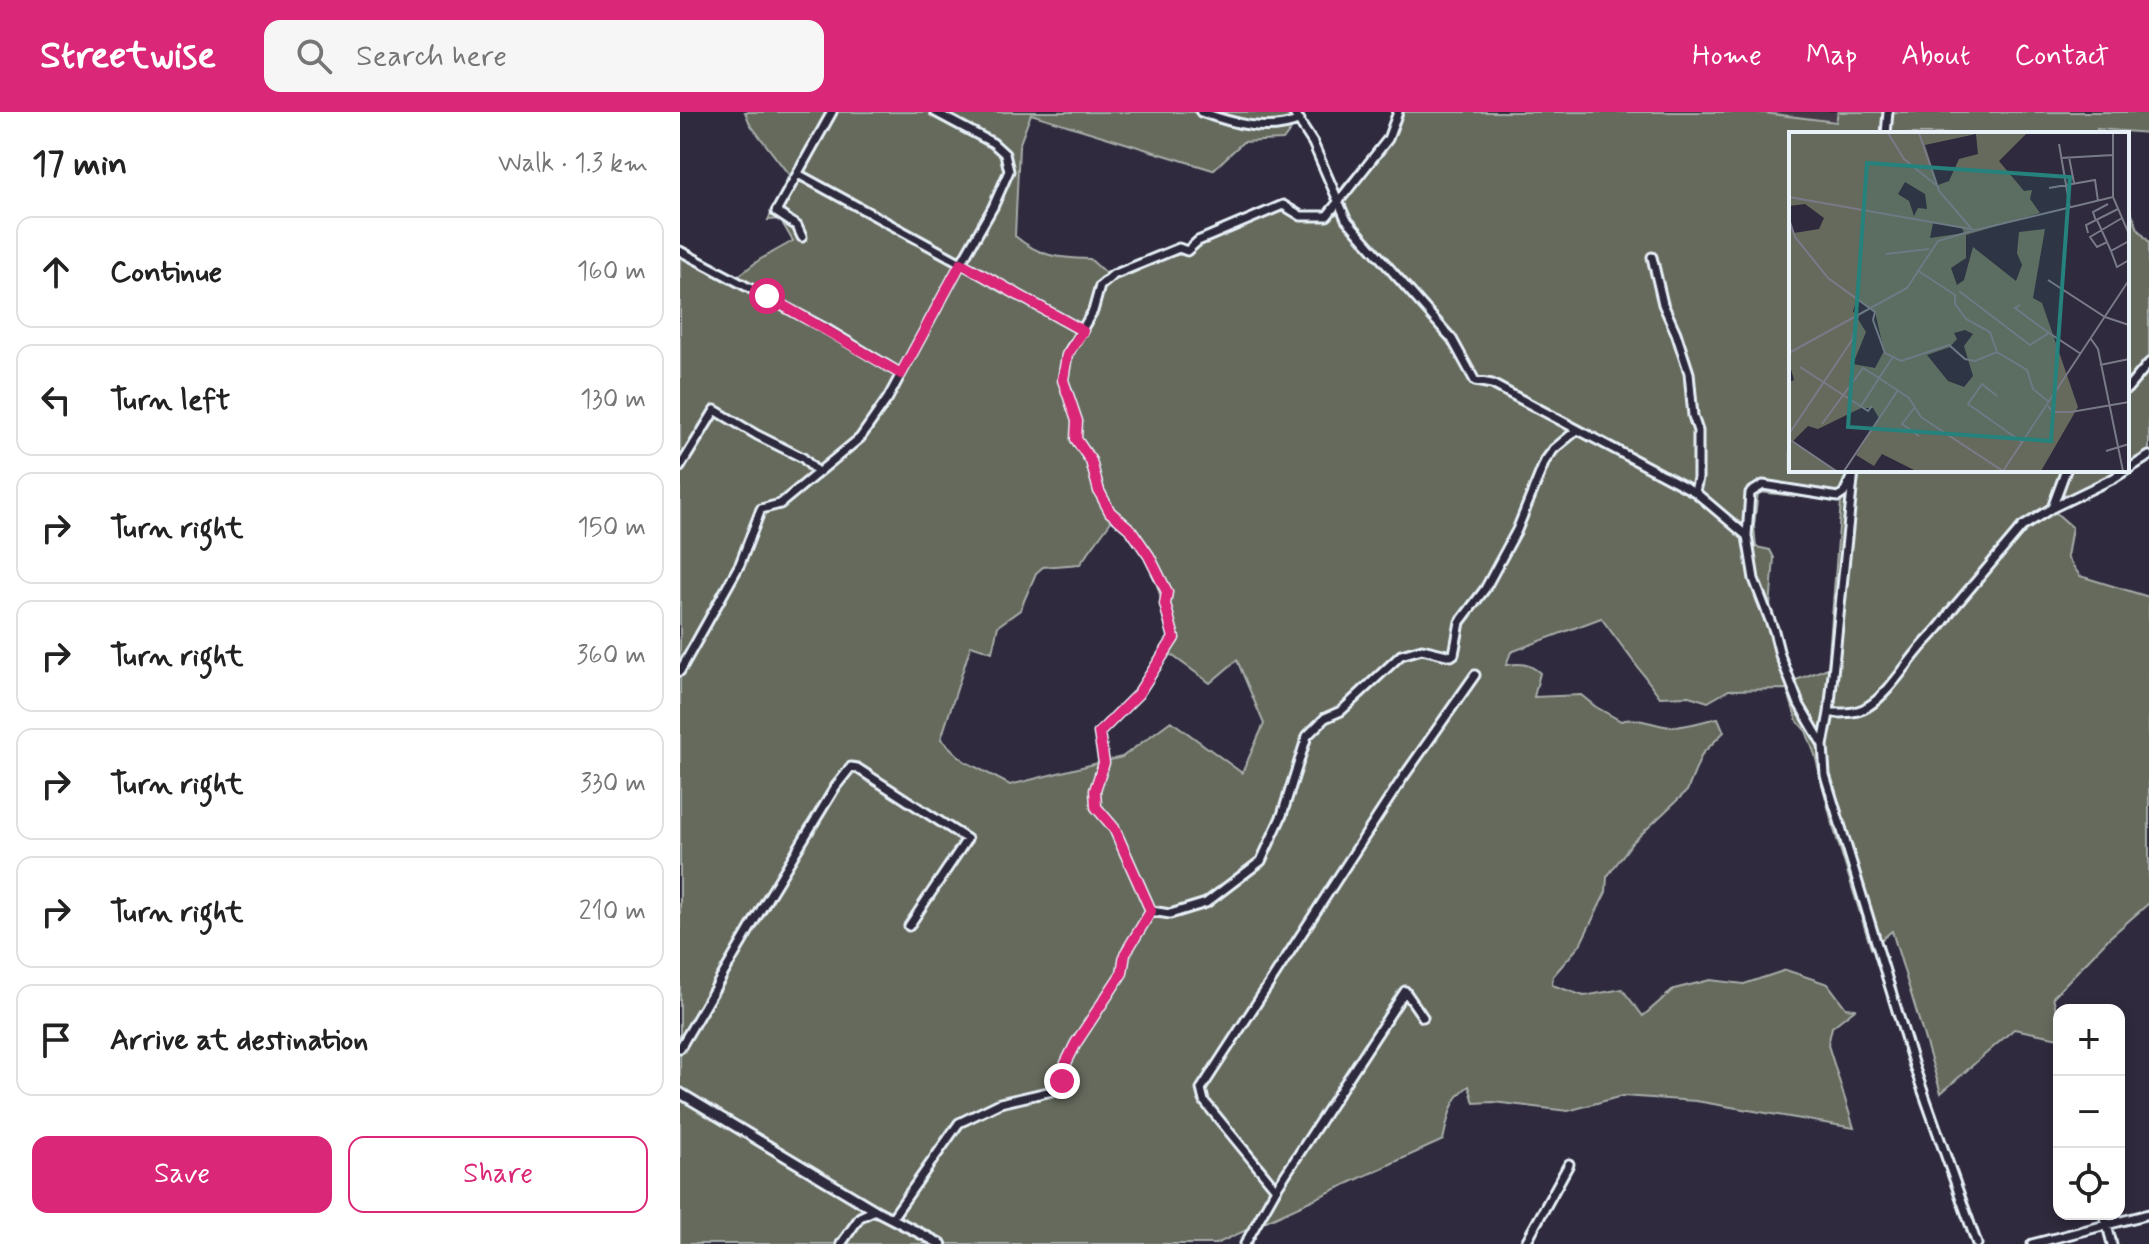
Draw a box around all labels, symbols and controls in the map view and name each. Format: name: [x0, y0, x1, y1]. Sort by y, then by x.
search box: [264, 20, 824, 92]
text: Streetwise: [40, 32, 216, 81]
icon: search: [292, 34, 336, 78]
text: Search here: [356, 37, 507, 76]
text: Home: [1692, 38, 1762, 75]
text: Map: [1806, 38, 1857, 75]
text: About: [1901, 38, 1970, 75]
text: Contact: [2014, 38, 2109, 75]
inset map: [1789, 132, 2129, 472]
text: 17 min: [32, 142, 127, 187]
text: Walk · 1.3 km: [498, 147, 648, 181]
icon: ahead: [34, 250, 78, 294]
text: Continue: [110, 253, 222, 292]
text: 160 m: [577, 255, 646, 289]
route start: [749, 278, 785, 314]
icon: left: [34, 378, 78, 422]
text: Turn left: [110, 381, 230, 420]
text: 130 m: [580, 383, 646, 417]
icon: right: [34, 506, 78, 550]
text: Turn right: [110, 509, 243, 548]
text: 150 m: [577, 511, 646, 545]
icon: right: [34, 634, 78, 678]
text: Turn right: [110, 637, 243, 676]
text: 360 m: [577, 639, 646, 673]
icon: right: [34, 762, 78, 806]
text: Turn right: [110, 765, 243, 804]
text: 330 m: [580, 767, 646, 801]
icon: right: [34, 890, 78, 934]
text: Turn right: [110, 893, 243, 932]
text: 210 m: [579, 895, 646, 929]
map controls: [2053, 1004, 2125, 1220]
button: +: [2053, 1004, 2125, 1076]
icon: arrive: [34, 1018, 78, 1062]
text: Arrive at destination: [110, 1021, 368, 1060]
route end: [1044, 1063, 1080, 1099]
button: −: [2053, 1076, 2125, 1148]
button: Save: [32, 1136, 332, 1213]
button: Share: [348, 1136, 648, 1213]
button: locate: [2053, 1148, 2125, 1220]

